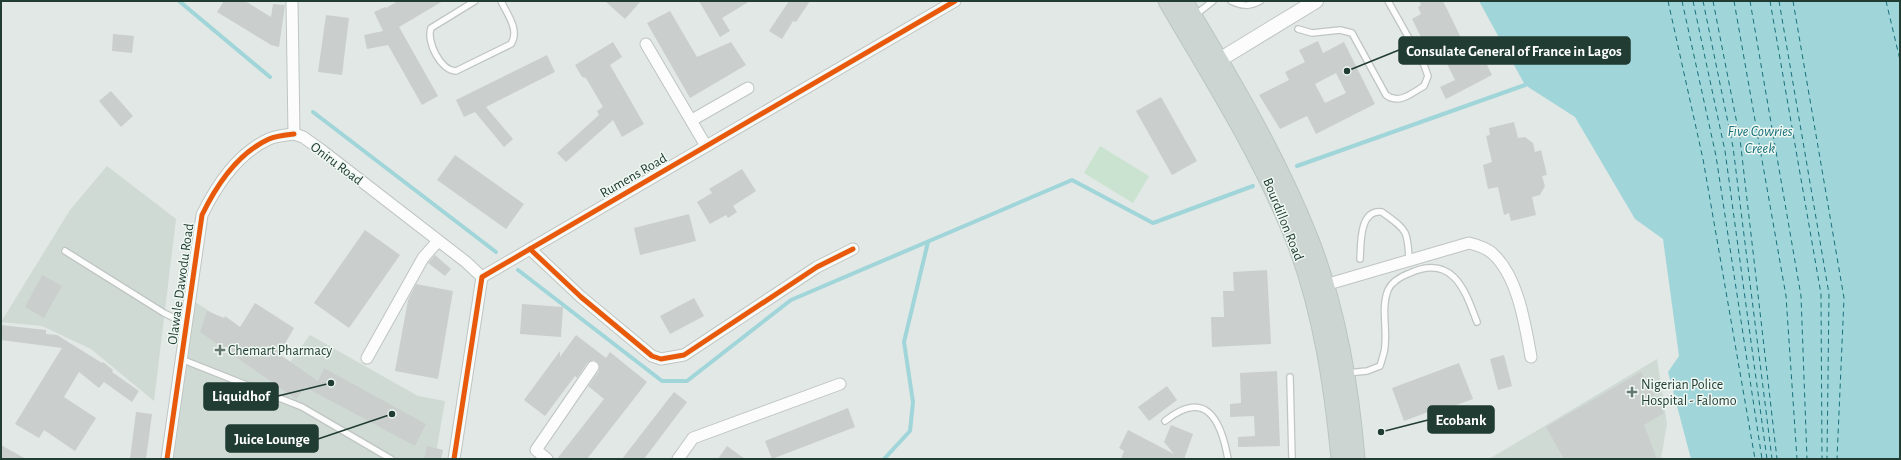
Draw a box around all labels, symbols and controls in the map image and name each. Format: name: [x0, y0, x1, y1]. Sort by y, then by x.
callout: Consulate General of France in Lagos: [1399, 37, 1630, 64]
text: Consulate General of France in Lagos: [1406, 44, 1622, 59]
water label: Five Cowries Creek: [1727, 124, 1793, 156]
street label: Oniru Road: [308, 140, 365, 188]
street label: Rumens Road: [598, 151, 669, 201]
street label: Bourdillon Road: [1260, 176, 1306, 263]
street label: Olawale Dawodu Road: [166, 222, 196, 346]
place label: Chemart Pharmacy: [228, 344, 332, 358]
marker: Chemart Pharmacy: [215, 345, 225, 355]
place label: Nigerian Police Hospital - Falomo: [1641, 378, 1737, 408]
callout: Liquidhof: [204, 383, 278, 410]
marker: Nigerian Police Hospital - Falomo: [1626, 386, 1638, 398]
text: Liquidhof: [212, 389, 271, 404]
callout: Ecobank: [1428, 406, 1494, 433]
text: Ecobank: [1436, 413, 1487, 428]
callout: Juice Lounge: [226, 425, 318, 452]
text: Juice Lounge: [234, 432, 310, 447]

